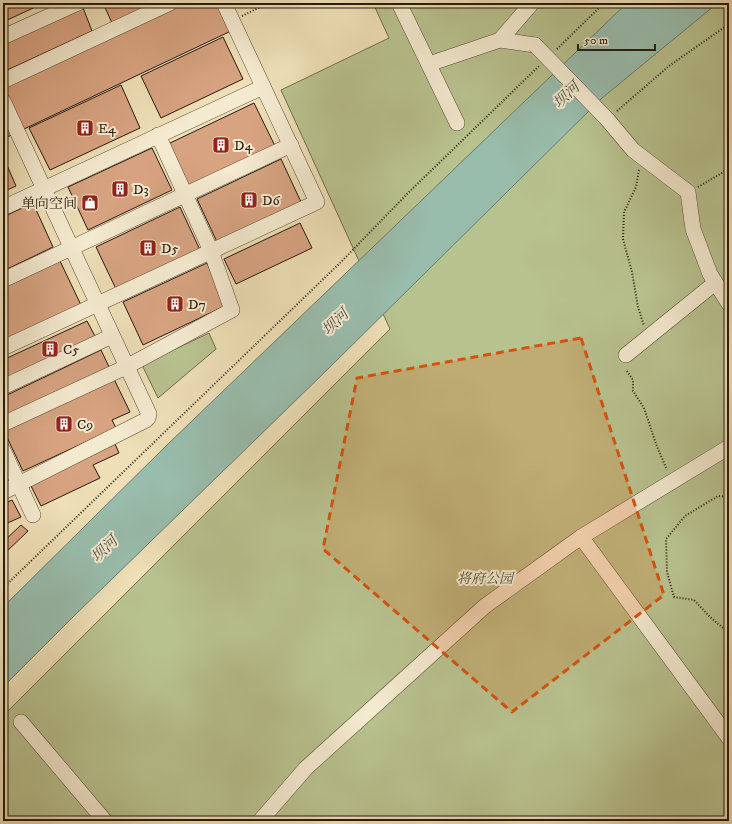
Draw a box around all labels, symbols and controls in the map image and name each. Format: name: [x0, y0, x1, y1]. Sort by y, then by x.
scale bar: [578, 26, 655, 52]
text: 50 m: [584, 33, 608, 48]
water label: 坝河: [549, 76, 586, 113]
building icon: E4: [75, 118, 95, 138]
place label: E4: [98, 120, 117, 138]
building icon: D4: [211, 135, 231, 155]
place label: D4: [234, 137, 253, 155]
building icon: D3: [110, 179, 130, 199]
place label: D3: [133, 181, 149, 199]
building icon: D6: [239, 190, 259, 210]
place label: D6: [262, 192, 280, 210]
shop icon: 单向空间: [80, 193, 100, 213]
place label: 单向空间: [21, 195, 77, 213]
building icon: D5: [138, 238, 158, 258]
place label: D5: [161, 240, 178, 258]
building icon: D7: [165, 294, 185, 314]
place label: D7: [188, 296, 206, 314]
water label: 坝河: [318, 303, 355, 340]
building icon: C5: [40, 339, 60, 359]
place label: C5: [63, 341, 79, 359]
building icon: C9: [54, 414, 74, 434]
place label: C9: [77, 416, 93, 434]
water label: 坝河: [87, 530, 124, 567]
park label: 将府公园: [457, 570, 515, 588]

